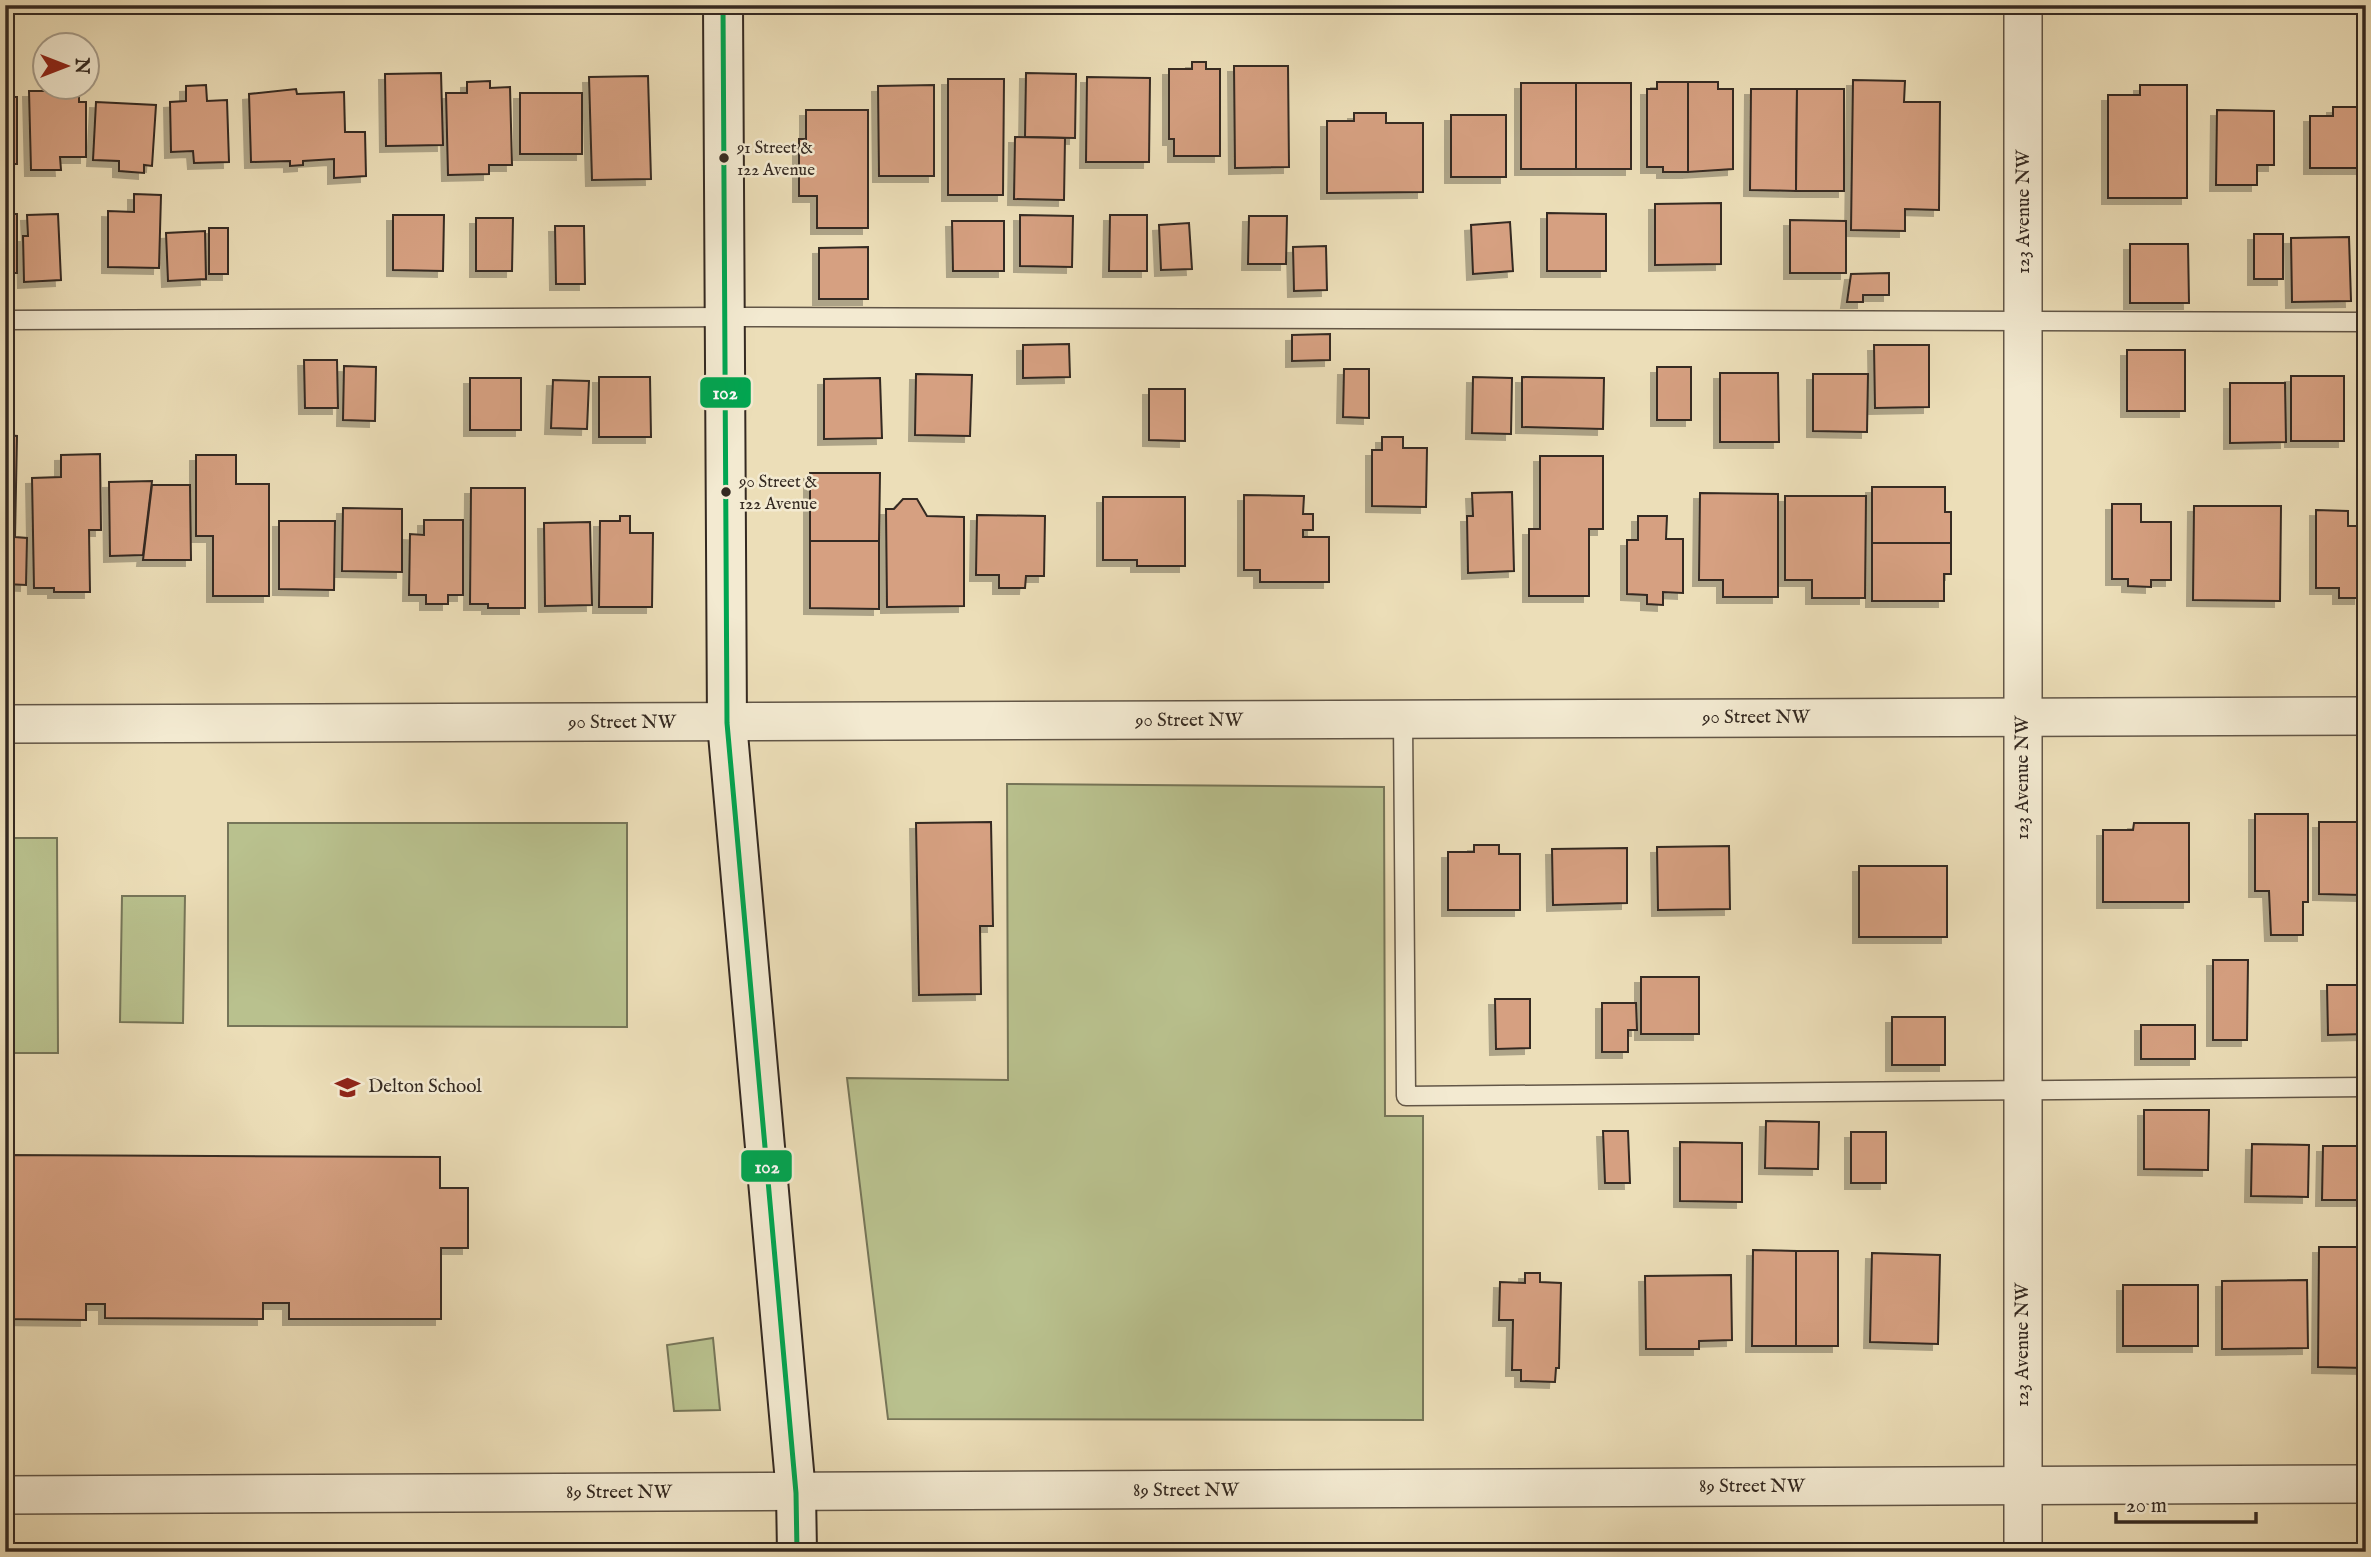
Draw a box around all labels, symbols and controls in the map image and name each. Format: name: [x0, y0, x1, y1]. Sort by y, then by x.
north arrow: [32, 32, 102, 102]
text: N: [69, 57, 93, 75]
place label: 91 Street & 122 Avenue: [736, 138, 815, 181]
street label: 123 Avenue NW: [2012, 149, 2036, 274]
marker: 91 Street & 122 Avenue: [717, 151, 731, 165]
line badge: 102: [699, 376, 752, 409]
text: 102: [712, 382, 738, 406]
place label: 90 Street & 122 Avenue: [738, 472, 817, 515]
marker: 90 Street & 122 Avenue: [719, 485, 733, 499]
street label: 90 Street NW: [1701, 706, 1811, 730]
street label: 90 Street NW: [1134, 709, 1244, 733]
street label: 90 Street NW: [567, 711, 677, 735]
street label: 123 Avenue NW: [2011, 715, 2035, 840]
school or university icon: Delton School: [334, 1073, 362, 1101]
place label: Delton School: [368, 1075, 482, 1099]
line badge: 102: [740, 1149, 793, 1183]
text: 102: [754, 1156, 780, 1180]
street label: 123 Avenue NW: [2011, 1282, 2035, 1407]
street label: 89 Street NW: [1699, 1475, 1806, 1499]
street label: 89 Street NW: [1133, 1479, 1240, 1503]
scale bar: [2116, 1480, 2256, 1524]
street label: 89 Street NW: [566, 1481, 673, 1505]
text: 20 m: [2126, 1493, 2167, 1520]

